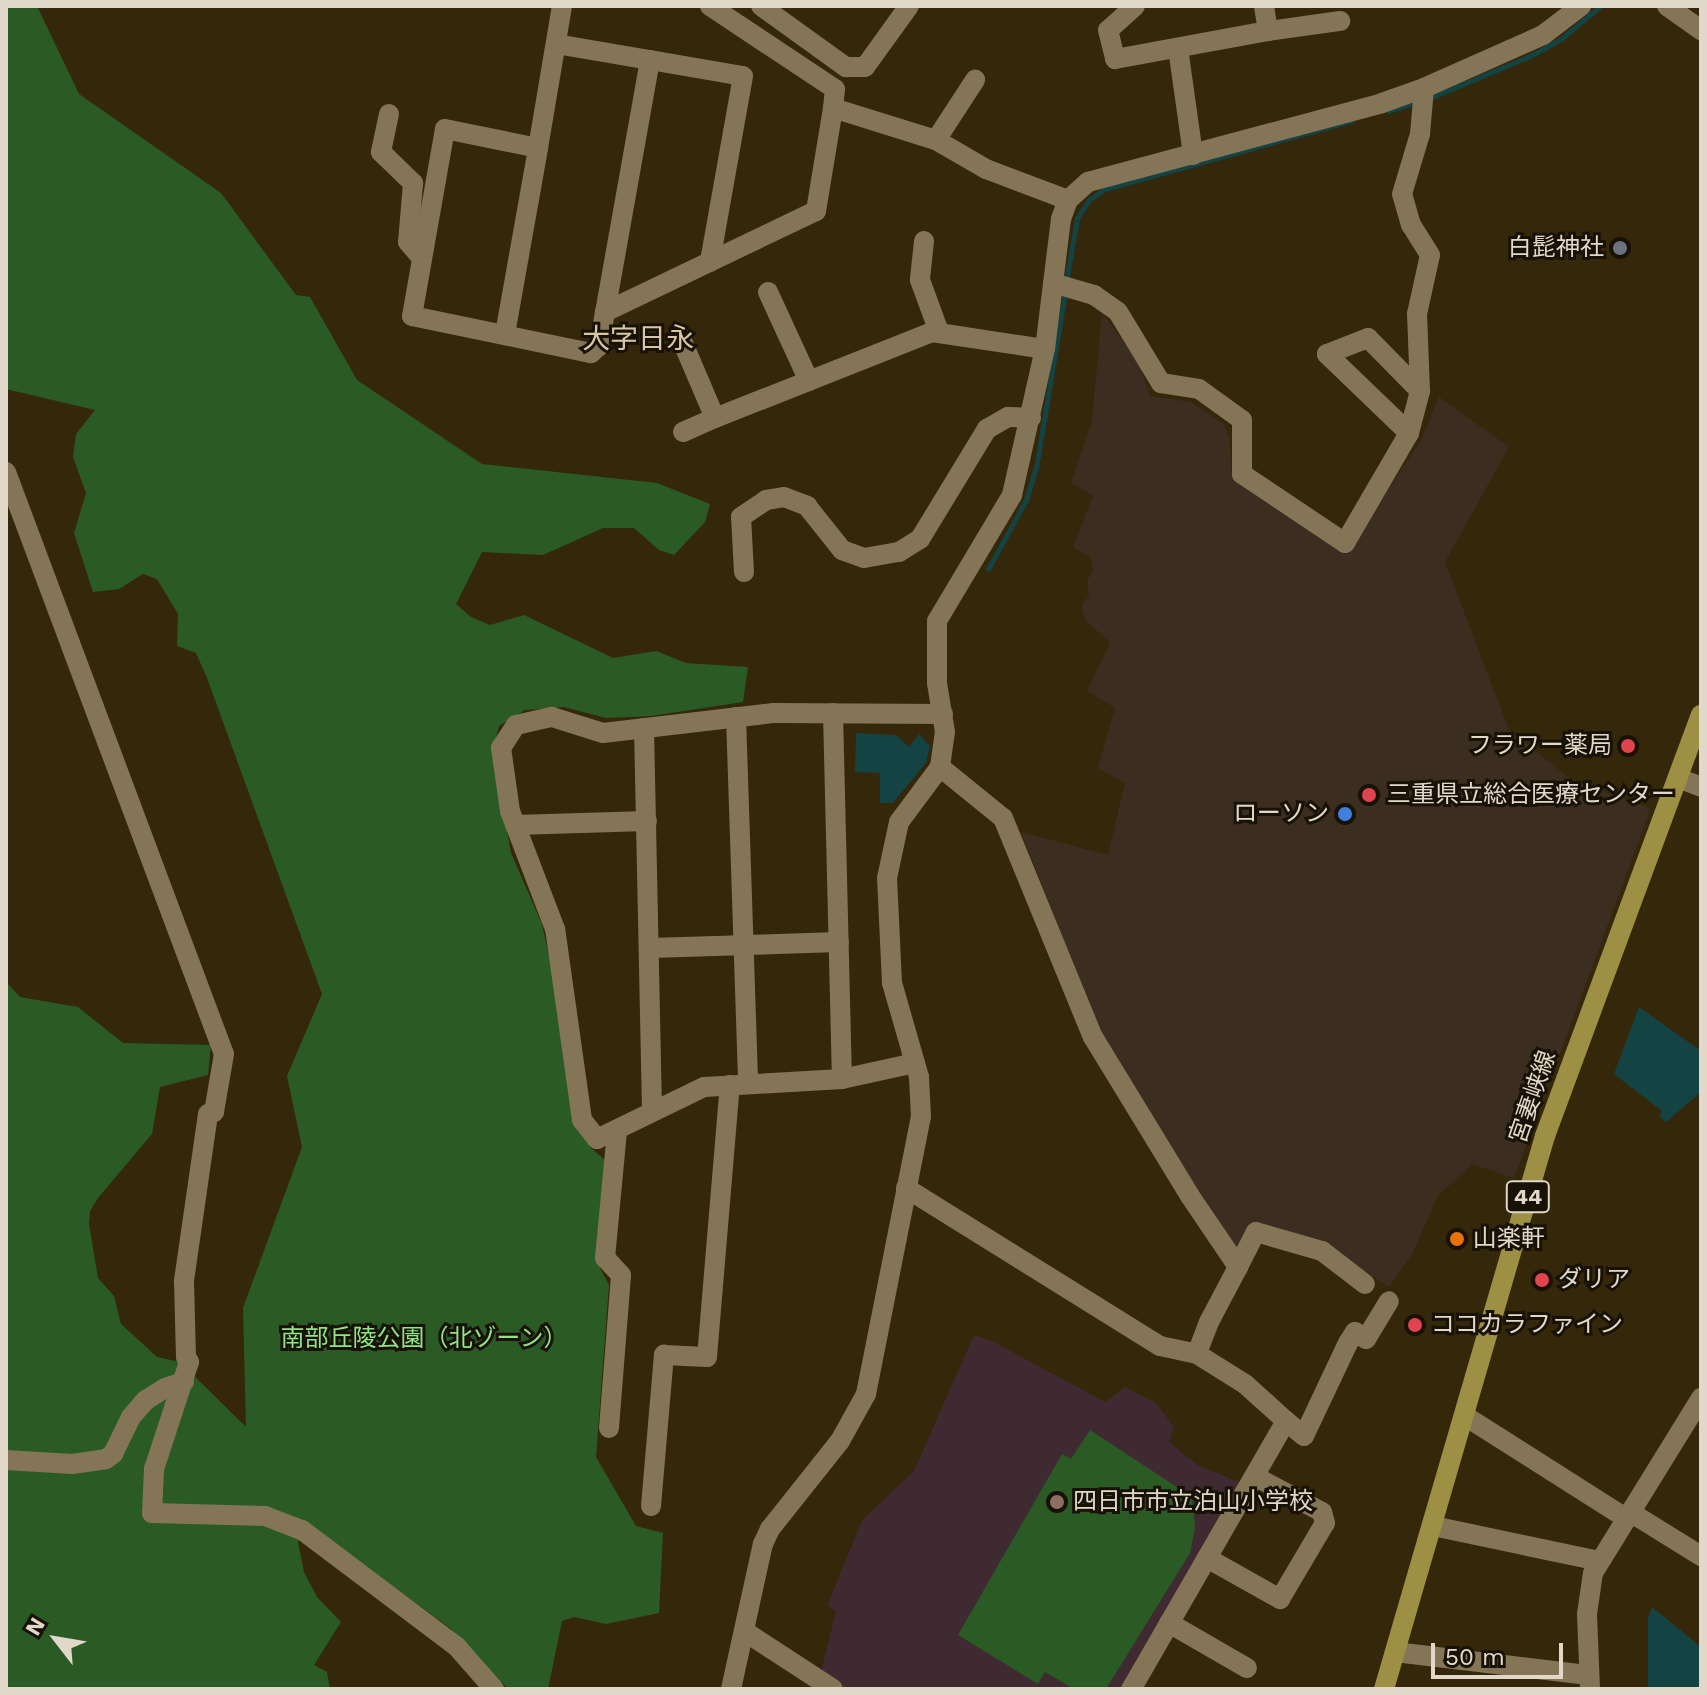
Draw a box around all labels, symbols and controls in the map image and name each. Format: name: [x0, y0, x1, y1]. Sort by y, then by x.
place label: 白髭神社: [1508, 234, 1604, 262]
marker: 白髭神社: [1611, 239, 1629, 257]
district label: 大字日永: [582, 322, 694, 356]
place label: フラワー薬局: [1468, 732, 1612, 760]
marker: フラワー薬局: [1619, 737, 1637, 755]
place label: 三重県立総合医療センター: [1387, 781, 1675, 809]
marker: 三重県立総合医療センター: [1358, 784, 1380, 806]
place label: ローソン: [1233, 800, 1329, 828]
marker: ローソン: [1336, 805, 1354, 823]
street label: 宮妻峡線: [1504, 1047, 1562, 1147]
road number: 44: [1504, 1179, 1552, 1215]
place label: 山楽軒: [1473, 1225, 1545, 1253]
marker: 山楽軒: [1448, 1230, 1466, 1248]
place label: ダリア: [1558, 1266, 1630, 1294]
marker: ダリア: [1533, 1271, 1551, 1289]
place label: ココカラファイン: [1431, 1311, 1623, 1339]
marker: ココカラファイン: [1406, 1316, 1424, 1334]
park label: 南部丘陵公園（北ゾーン）: [280, 1325, 568, 1353]
place label: 四日市市立泊山小学校: [1073, 1488, 1313, 1516]
marker: 四日市市立泊山小学校: [1048, 1493, 1066, 1511]
north arrow: [16, 1599, 96, 1679]
text: N: [20, 1613, 50, 1640]
scale bar: [1435, 1627, 1567, 1677]
text: 50 m: [1445, 1643, 1505, 1671]

